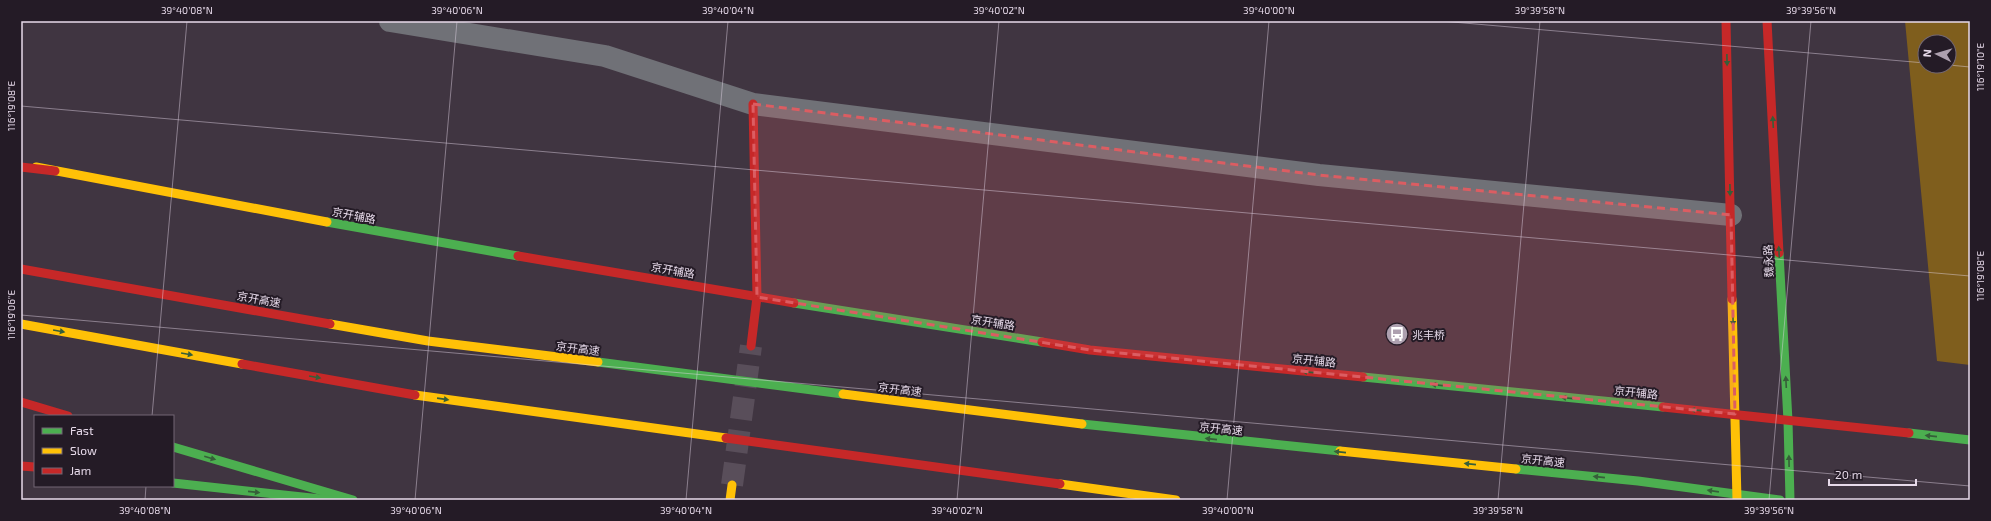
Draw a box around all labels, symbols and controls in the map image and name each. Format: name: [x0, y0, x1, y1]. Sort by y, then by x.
text: 39°40'08"N: [161, 4, 213, 16]
text: 39°40'06"N: [431, 4, 483, 16]
text: 39°40'04"N: [702, 4, 754, 16]
text: 39°40'02"N: [973, 4, 1025, 16]
text: 39°40'00"N: [1243, 4, 1295, 16]
text: 39°39'58"N: [1515, 4, 1565, 16]
text: 39°39'56"N: [1786, 4, 1836, 16]
north arrow: [1917, 34, 1957, 74]
text: 116°19'10"E: [1974, 42, 1986, 91]
text: N: [1920, 49, 1933, 58]
one-way arrow: [1724, 54, 1730, 67]
text: 116°19'08"E: [5, 80, 17, 131]
one-way arrow: [1769, 116, 1776, 128]
one-way arrow: [1727, 184, 1733, 197]
street label: 京开辅路: [331, 204, 377, 226]
street label: 魏永路: [1761, 244, 1775, 278]
one-way arrow: [1776, 246, 1783, 258]
text: 116°19'08"E: [1974, 250, 1986, 301]
street label: 京开辅路: [650, 260, 696, 280]
street label: 京开高速: [236, 289, 282, 309]
text: 116°19'06"E: [5, 290, 17, 340]
street label: 京开辅路: [970, 312, 1016, 332]
one-way arrow: [1730, 314, 1736, 327]
bus stop icon: 兆丰桥: [1384, 321, 1410, 347]
one-way arrow: [53, 328, 65, 334]
place label: 兆丰桥: [1412, 328, 1445, 341]
street label: 京开高速: [555, 339, 601, 357]
one-way arrow: [181, 351, 193, 357]
street label: 京开辅路: [1291, 351, 1337, 369]
one-way arrow: [1302, 369, 1314, 375]
one-way arrow: [309, 374, 321, 380]
one-way arrow: [1783, 376, 1790, 388]
street label: 京开高速: [877, 380, 923, 398]
one-way arrow: [1431, 381, 1443, 388]
street label: 京开辅路: [1613, 383, 1659, 401]
one-way arrow: [1561, 394, 1573, 401]
one-way arrow: [437, 396, 449, 402]
one-way arrow: [1690, 407, 1702, 414]
legend: [34, 415, 174, 487]
street label: 京开高速: [1198, 419, 1244, 437]
text: Fast: [70, 423, 94, 437]
one-way arrow: [1925, 433, 1937, 439]
one-way arrow: [1205, 435, 1217, 442]
text: Slow: [70, 443, 97, 457]
one-way arrow: [1334, 448, 1346, 455]
street label: 京开高速: [1520, 451, 1566, 469]
one-way arrow: [1786, 454, 1792, 467]
one-way arrow: [205, 455, 217, 461]
one-way arrow: [1464, 461, 1476, 468]
scale bar: [1829, 461, 1916, 487]
text: Jam: [70, 463, 91, 477]
text: 20 m: [1835, 467, 1862, 481]
one-way arrow: [1593, 474, 1605, 481]
one-way arrow: [247, 488, 260, 495]
one-way arrow: [1707, 488, 1719, 494]
text: 39°40'08"N: [119, 504, 171, 516]
text: 39°40'06"N: [390, 504, 442, 516]
text: 39°40'04"N: [660, 504, 712, 516]
text: 39°40'02"N: [931, 504, 983, 516]
text: 39°40'00"N: [1202, 504, 1254, 516]
text: 39°39'58"N: [1473, 504, 1523, 516]
text: 39°39'56"N: [1744, 504, 1794, 516]

